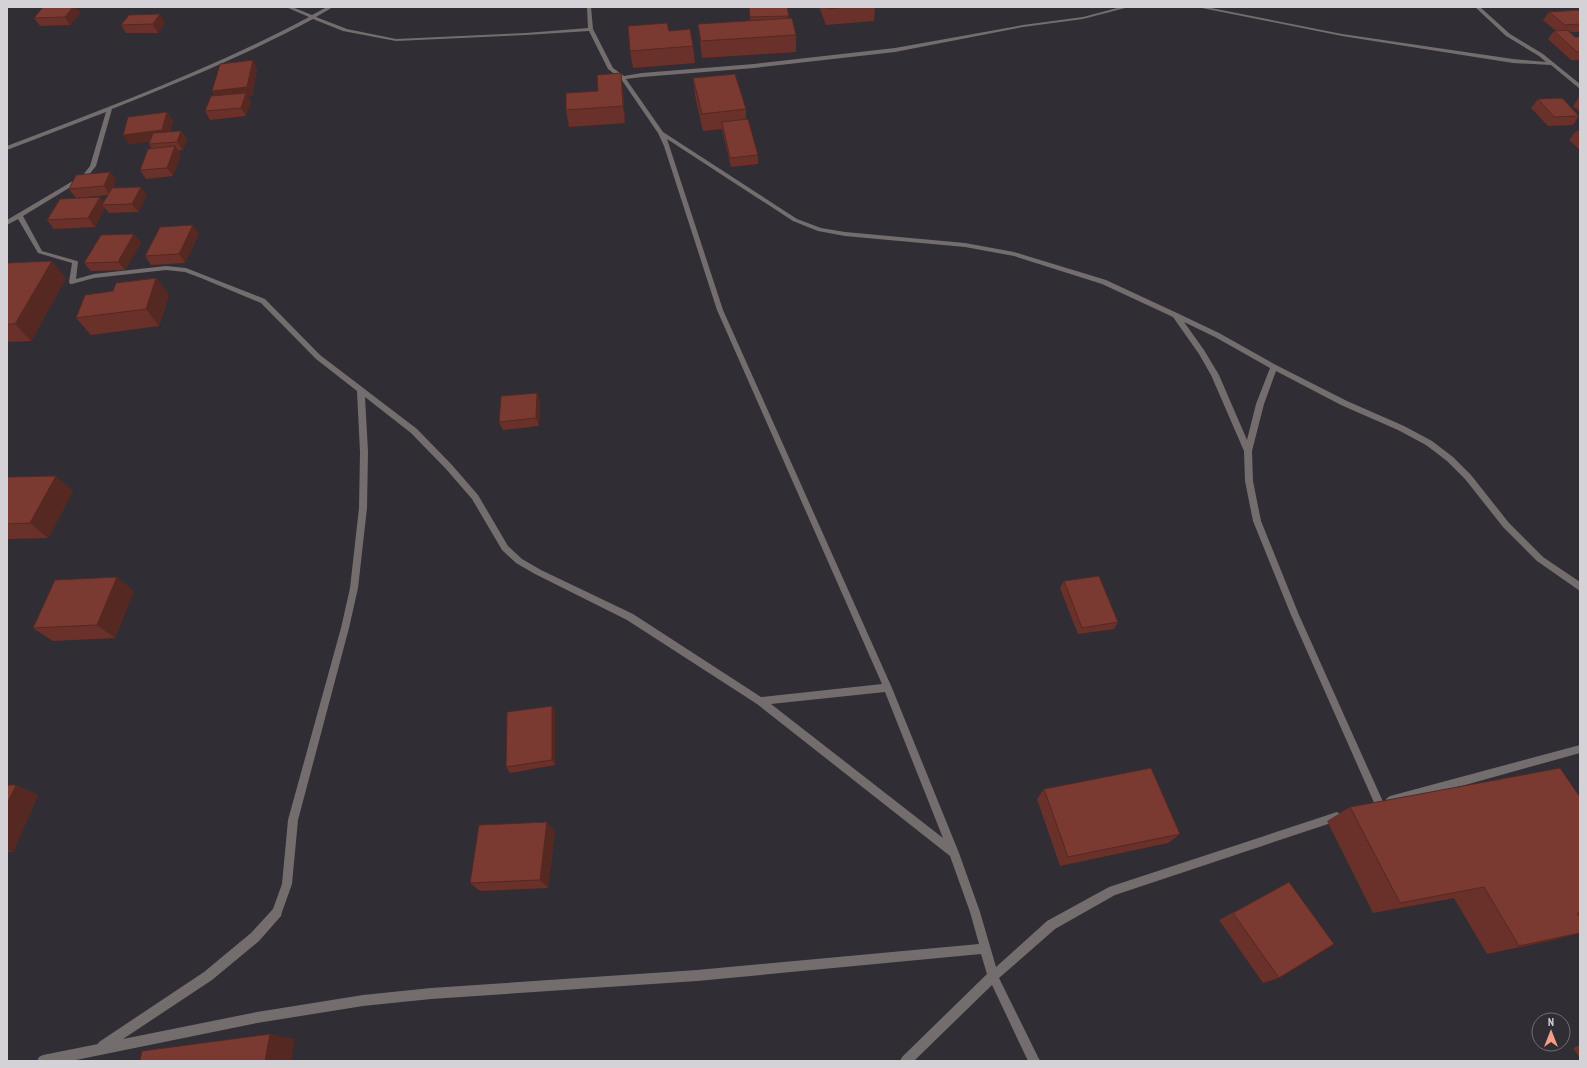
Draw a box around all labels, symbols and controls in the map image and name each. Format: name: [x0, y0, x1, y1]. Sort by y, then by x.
north arrow: [1531, 1012, 1571, 1052]
text: N: [1548, 1015, 1554, 1029]

